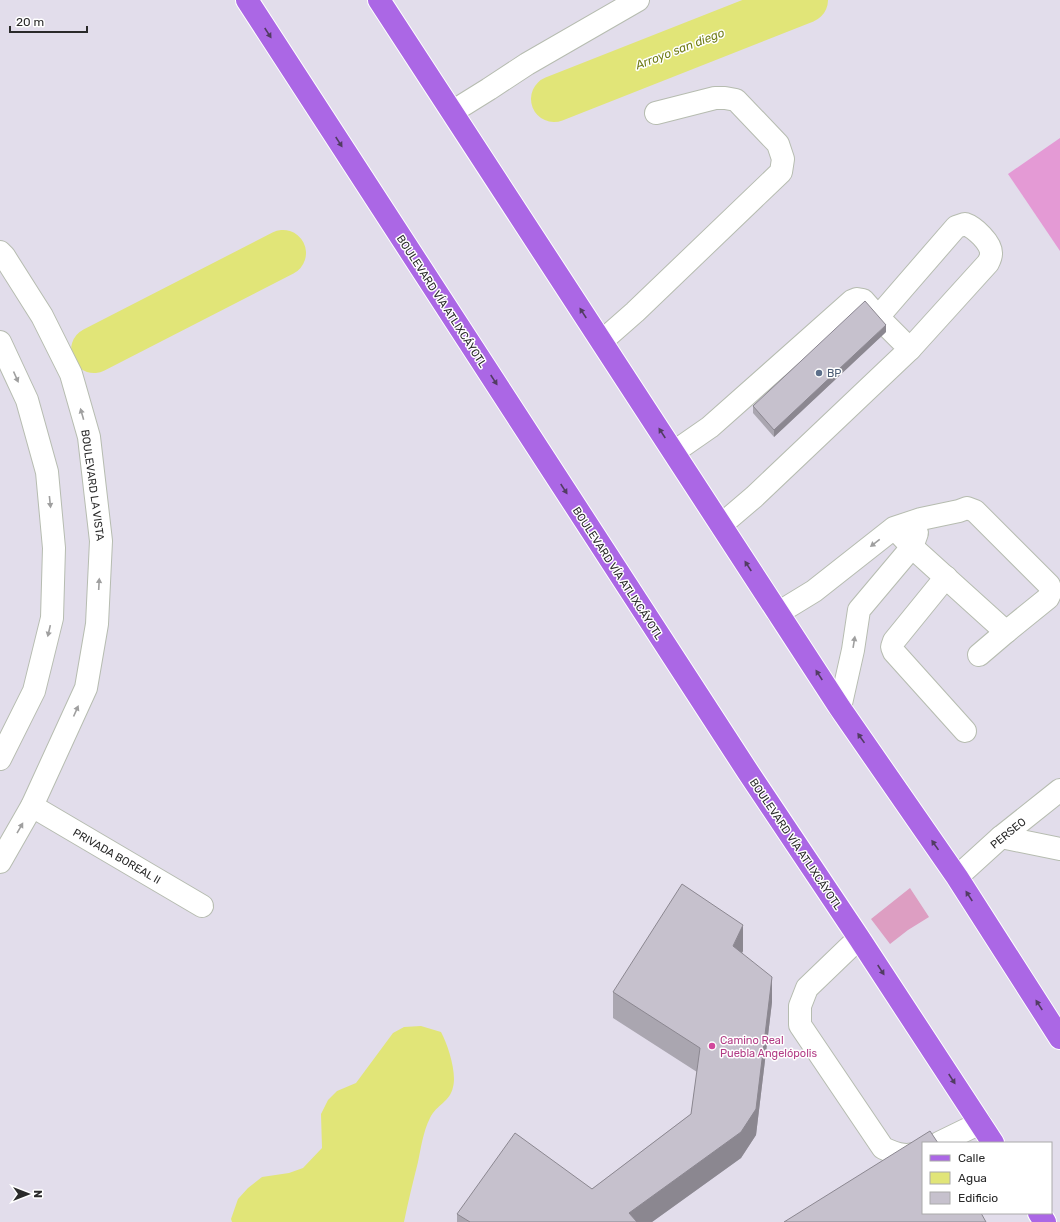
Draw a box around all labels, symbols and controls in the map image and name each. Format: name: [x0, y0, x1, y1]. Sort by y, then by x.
scale bar: [10, 8, 87, 34]
text: 20 m: [16, 15, 44, 29]
water label: Arroyo san diego: [633, 26, 727, 73]
one-way arrow: [265, 27, 272, 39]
one-way arrow: [335, 137, 343, 147]
street label: BOULEVARD VÍA ATLIXCÁYOTL: [394, 233, 489, 370]
one-way arrow: [579, 308, 587, 318]
place label: BP: [827, 367, 841, 380]
marker: BP: [814, 368, 824, 378]
one-way arrow: [13, 372, 19, 383]
one-way arrow: [490, 374, 497, 386]
one-way arrow: [79, 407, 85, 419]
one-way arrow: [658, 428, 665, 439]
street label: BOULEVARD LA VISTA: [78, 429, 107, 542]
one-way arrow: [561, 483, 568, 495]
one-way arrow: [46, 496, 53, 508]
street label: BOULEVARD VÍA ATLIXCÁYOTL: [570, 505, 665, 642]
one-way arrow: [869, 539, 880, 548]
one-way arrow: [744, 561, 752, 571]
one-way arrow: [96, 577, 102, 590]
one-way arrow: [45, 625, 51, 638]
one-way arrow: [851, 636, 857, 648]
one-way arrow: [815, 669, 822, 681]
one-way arrow: [73, 704, 79, 716]
one-way arrow: [857, 733, 865, 743]
street label: BOULEVARD VÍA ATLIXCÁYOTL: [747, 776, 844, 912]
street label: PERSEO: [988, 815, 1029, 852]
one-way arrow: [16, 822, 23, 834]
street label: PRIVADA BOREAL II: [71, 826, 163, 887]
one-way arrow: [931, 840, 939, 850]
one-way arrow: [965, 891, 973, 901]
one-way arrow: [877, 965, 885, 975]
one-way arrow: [1035, 1000, 1043, 1011]
place label: Camino Real Puebla Angelópolis: [720, 1034, 817, 1060]
marker: Camino Real Puebla Angelópolis: [707, 1041, 717, 1051]
one-way arrow: [948, 1074, 956, 1084]
legend: [922, 1142, 1052, 1214]
text: Calle: [958, 1151, 985, 1165]
text: Agua: [958, 1171, 987, 1185]
north arrow: [8, 1174, 48, 1214]
text: N: [31, 1190, 44, 1198]
text: Edificio: [958, 1191, 998, 1205]

